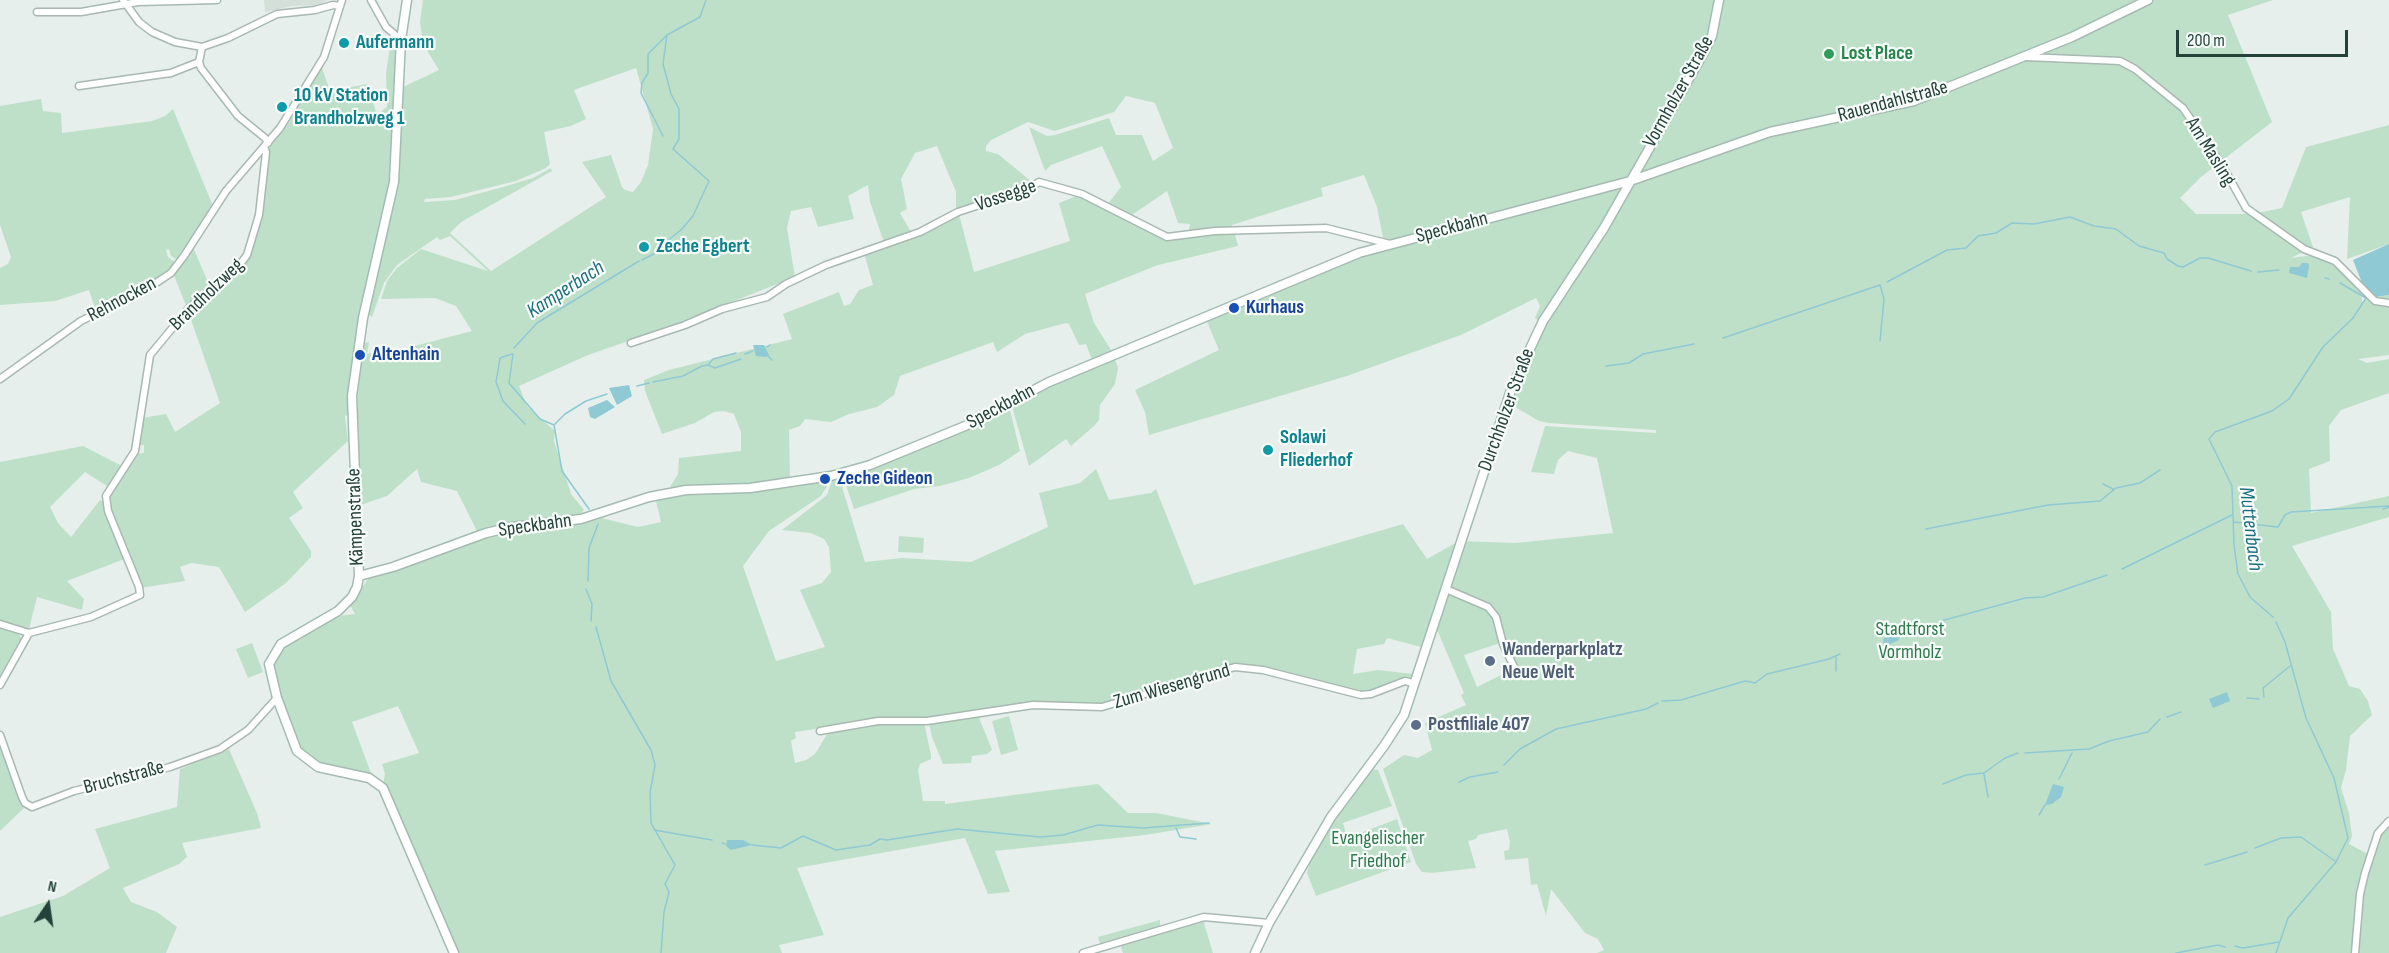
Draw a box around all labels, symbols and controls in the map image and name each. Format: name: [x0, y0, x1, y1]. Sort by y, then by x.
scale bar: [2179, 18, 2352, 56]
text: 200 m: [2187, 30, 2225, 51]
place label: Aufermann: [356, 31, 434, 55]
street label: Vormholzer Straße: [1638, 32, 1720, 152]
marker: Aufermann: [337, 36, 351, 50]
place label: Lost Place: [1841, 42, 1913, 66]
marker: Lost Place: [1822, 47, 1836, 61]
street label: Rauendahlstraße: [1835, 76, 1951, 128]
place label: 10 kV Station Brandholzweg 1: [294, 84, 405, 131]
marker: 10 kV Station Brandholzweg 1: [275, 100, 289, 114]
street label: Am Masling: [2180, 113, 2240, 191]
street label: Vossegge: [972, 174, 1040, 218]
street label: Speckbahn: [1413, 207, 1491, 249]
place label: Zeche Egbert: [656, 235, 750, 259]
marker: Zeche Egbert: [637, 240, 651, 254]
street label: Brandholzweg: [165, 254, 249, 336]
water label: Kamperbach: [523, 256, 609, 324]
street label: Rehnocken: [84, 272, 160, 328]
place label: Kurhaus: [1246, 296, 1304, 320]
marker: Kurhaus: [1227, 301, 1241, 315]
place label: Altenhain: [372, 343, 440, 367]
street label: Durchholzer Straße: [1474, 345, 1540, 475]
marker: Altenhain: [353, 348, 367, 362]
street label: Speckbahn: [963, 379, 1039, 435]
place label: Solawi Fliederhof: [1280, 426, 1352, 473]
marker: Solawi Fliederhof: [1261, 443, 1275, 457]
place label: Zeche Gideon: [837, 467, 933, 491]
street label: Kämpenstraße: [342, 468, 370, 566]
marker: Zeche Gideon: [818, 472, 832, 486]
water label: Muttenbach: [2232, 486, 2268, 572]
street label: Speckbahn: [497, 509, 573, 543]
park label: Stadtforst Vormholz: [1875, 618, 1945, 665]
place label: Wanderparkplatz Neue Welt: [1502, 638, 1623, 685]
marker: Wanderparkplatz Neue Welt: [1483, 654, 1497, 668]
street label: Zum Wiesengrund: [1111, 659, 1233, 715]
place label: Postfiliale 407: [1428, 713, 1529, 737]
marker: Postfiliale 407: [1409, 718, 1423, 732]
street label: Bruchstraße: [81, 756, 167, 800]
park label: Evangelischer Friedhof: [1331, 827, 1425, 874]
north arrow: [18, 875, 78, 935]
text: N: [46, 877, 58, 897]

